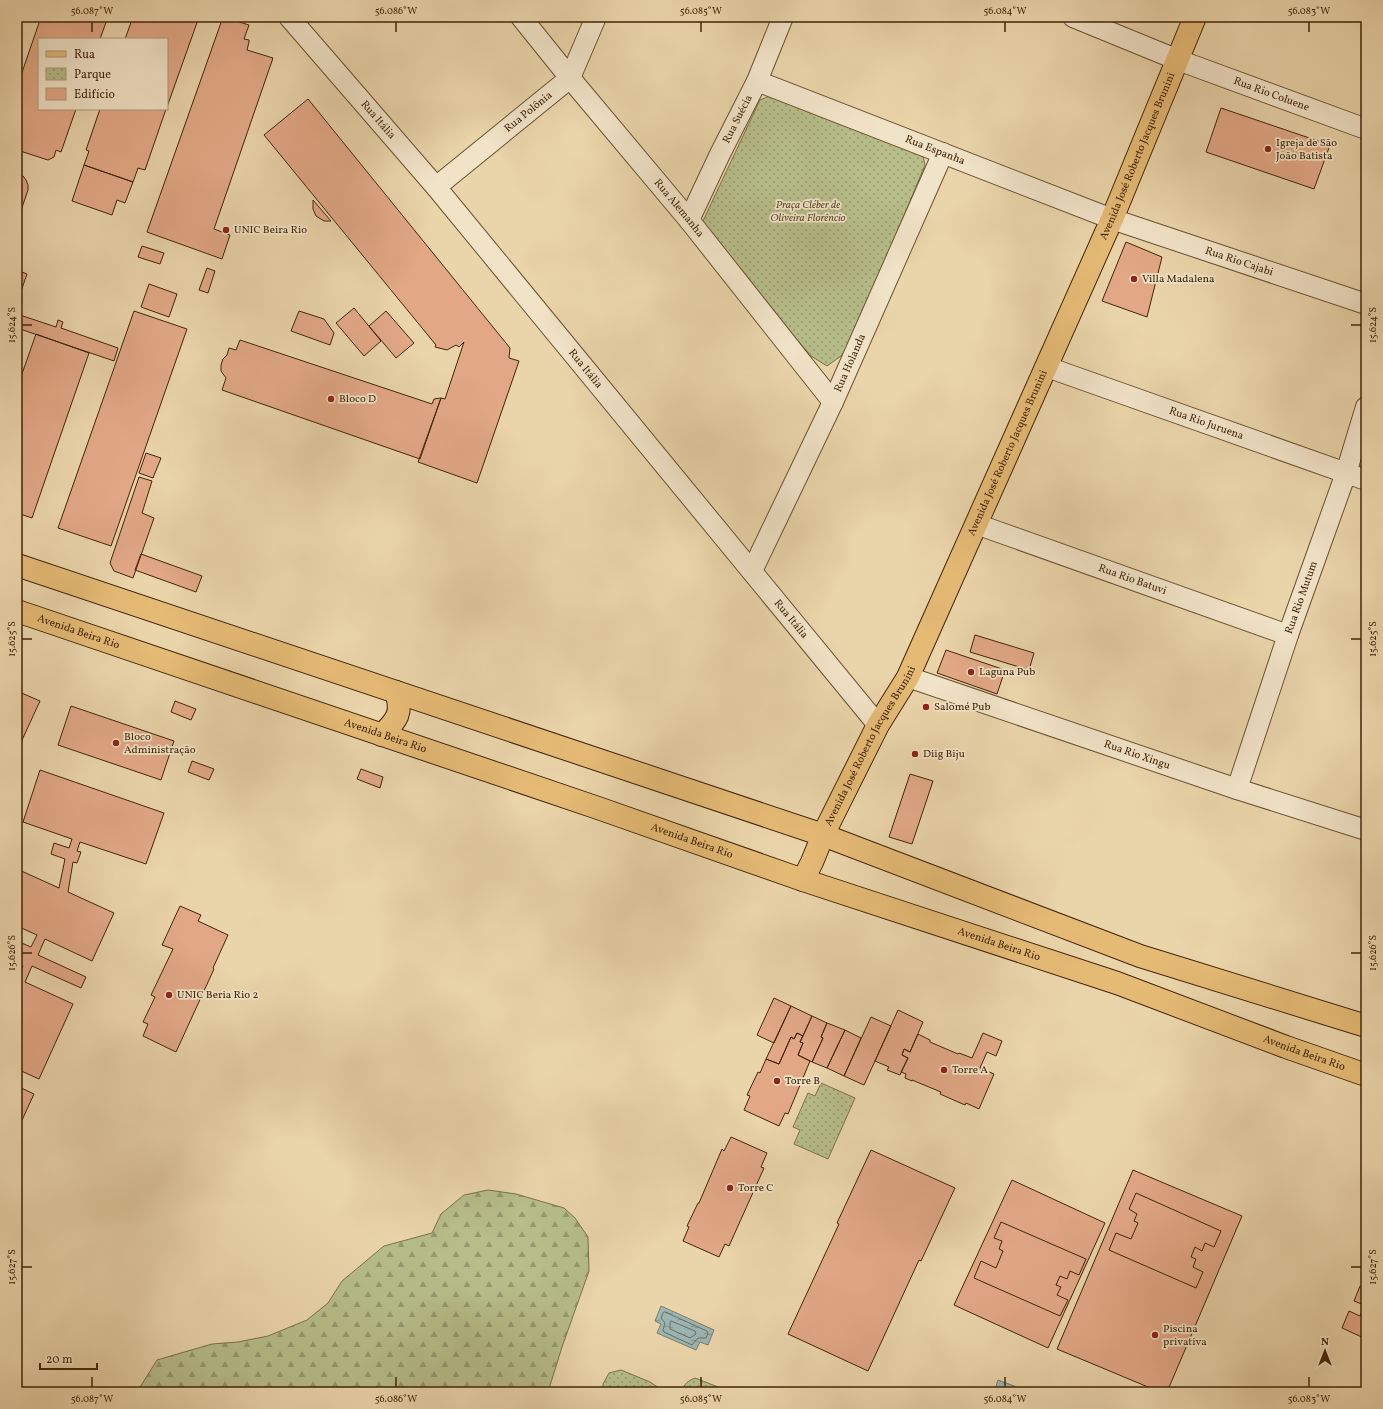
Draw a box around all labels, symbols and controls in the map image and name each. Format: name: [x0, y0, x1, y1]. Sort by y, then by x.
text: 56.087°W: [71, 4, 113, 18]
text: 56.086°W: [375, 4, 417, 18]
text: 56.085°W: [680, 4, 722, 18]
text: 56.084°W: [984, 4, 1026, 18]
text: 56.083°W: [1288, 4, 1330, 18]
legend: [38, 38, 168, 110]
text: Rua: [74, 47, 95, 63]
text: Parque: [74, 67, 111, 83]
street label: Avenida José Roberto Jacques Brunini: [1096, 70, 1179, 242]
street label: Rua Rio Coluene: [1231, 74, 1311, 115]
text: Edifício: [74, 87, 115, 103]
street label: Rua Polônia: [501, 87, 556, 136]
street label: Rua Suécia: [719, 92, 756, 146]
street label: Rua Itália: [357, 97, 399, 143]
street label: Rua Espanha: [903, 132, 968, 169]
place label: Igreja de São João Batista: [1276, 136, 1337, 164]
marker: Igreja de São João Batista: [1263, 144, 1273, 154]
street label: Rua Alemanha: [650, 176, 708, 241]
park label: Praça Cléber de Oliveira Florêncio: [770, 198, 846, 226]
place label: UNIC Beira Rio: [234, 223, 307, 238]
marker: UNIC Beira Rio: [221, 225, 231, 235]
street label: Rua Rio Cajabi: [1203, 243, 1275, 280]
place label: Villa Madalena: [1142, 272, 1215, 287]
marker: Villa Madalena: [1129, 274, 1139, 284]
text: 15.624°S: [5, 307, 19, 343]
text: 15.624°S: [1366, 307, 1380, 343]
street label: Rua Holanda: [831, 331, 870, 395]
street label: Rua Itália: [565, 346, 606, 392]
street label: Avenida José Roberto Jacques Brunini: [964, 368, 1051, 538]
place label: Bloco D: [339, 392, 376, 407]
marker: Bloco D: [326, 394, 336, 404]
street label: Rua Rio Juruena: [1167, 403, 1246, 444]
street label: Rua Rio Mutum: [1281, 559, 1321, 636]
street label: Rua Rio Batuvi: [1096, 561, 1169, 599]
street label: Rua Itália: [770, 596, 812, 642]
street label: Avenida Beira Rio: [35, 611, 122, 653]
text: 15.625°S: [5, 621, 19, 657]
text: 15.625°S: [1366, 621, 1380, 657]
street label: Avenida José Roberto Jacques Brunini: [821, 664, 919, 829]
place label: Laguna Pub: [979, 665, 1035, 680]
marker: Laguna Pub: [966, 667, 976, 677]
place label: Salomé Pub: [934, 700, 990, 715]
marker: Salomé Pub: [921, 702, 931, 712]
street label: Avenida Beira Rio: [342, 715, 429, 757]
place label: Bloco Administração: [124, 730, 196, 758]
street label: Rua Rio Xingu: [1102, 737, 1172, 773]
marker: Bloco Administração: [111, 738, 121, 748]
place label: Diig Biju: [923, 747, 965, 762]
marker: Diig Biju: [910, 749, 920, 759]
street label: Avenida Beira Rio: [649, 820, 735, 862]
street label: Avenida Beira Rio: [956, 924, 1042, 965]
text: 15.626°S: [5, 935, 19, 971]
text: 15.626°S: [1366, 935, 1380, 971]
place label: UNIC Beria Rio 2: [177, 988, 258, 1003]
marker: UNIC Beria Rio 2: [164, 990, 174, 1000]
street label: Avenida Beira Rio: [1261, 1031, 1347, 1075]
place label: Torre A: [952, 1063, 988, 1078]
marker: Torre A: [939, 1065, 949, 1075]
place label: Torre B: [785, 1074, 820, 1089]
marker: Torre B: [772, 1076, 782, 1086]
place label: Torre C: [738, 1181, 773, 1196]
marker: Torre C: [725, 1183, 735, 1193]
text: 15.627°S: [5, 1249, 19, 1285]
text: 15.627°S: [1366, 1249, 1380, 1285]
place label: Piscina privativa: [1163, 1322, 1207, 1350]
marker: Piscina privativa: [1150, 1330, 1160, 1340]
north arrow: [1305, 1331, 1345, 1371]
text: N: [1321, 1335, 1329, 1350]
scale bar: [40, 1345, 97, 1371]
text: 20 m: [46, 1352, 73, 1368]
text: 56.087°W: [71, 1392, 113, 1406]
text: 56.086°W: [375, 1392, 417, 1406]
text: 56.085°W: [680, 1392, 722, 1406]
text: 56.084°W: [984, 1392, 1026, 1406]
text: 56.083°W: [1288, 1392, 1330, 1406]

